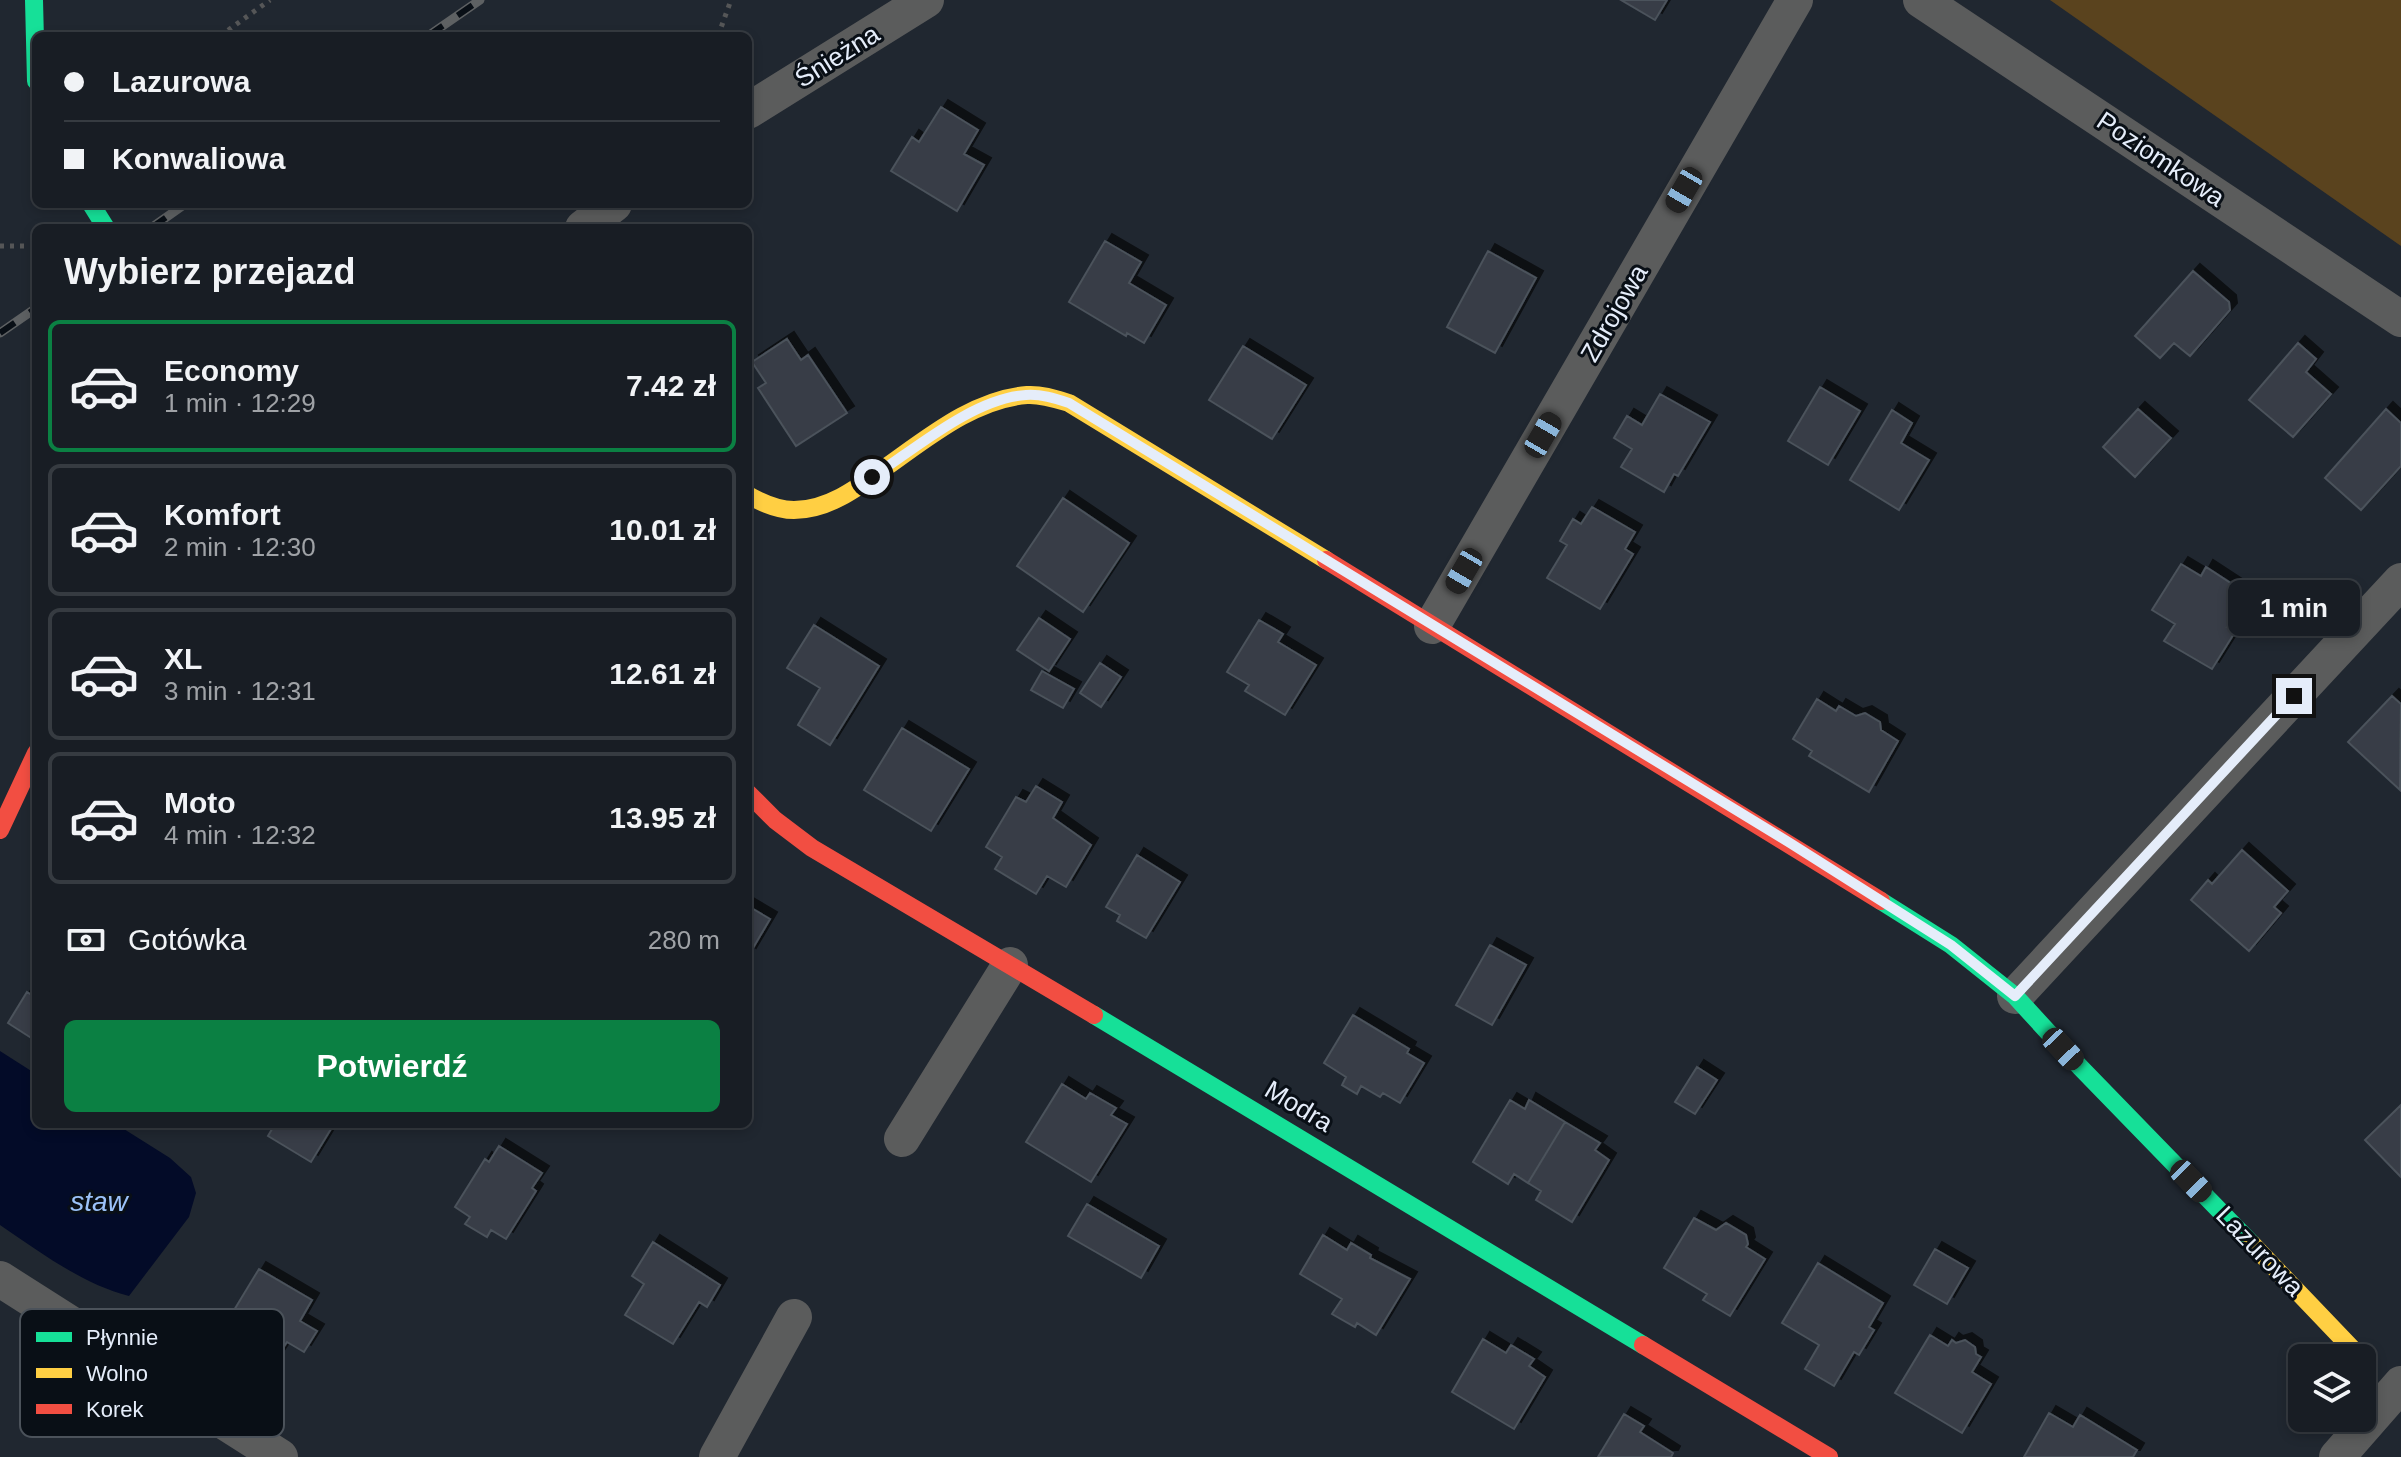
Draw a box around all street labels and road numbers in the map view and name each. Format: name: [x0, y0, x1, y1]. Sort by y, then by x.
street label: Śnieżna: [789, 18, 885, 94]
street label: Poziomkowa: [2092, 105, 2231, 213]
street label: Zdrojowa: [1574, 259, 1654, 367]
street label: Modra: [1260, 1074, 1339, 1138]
street label: Lazurowa: [2210, 1200, 2310, 1302]

